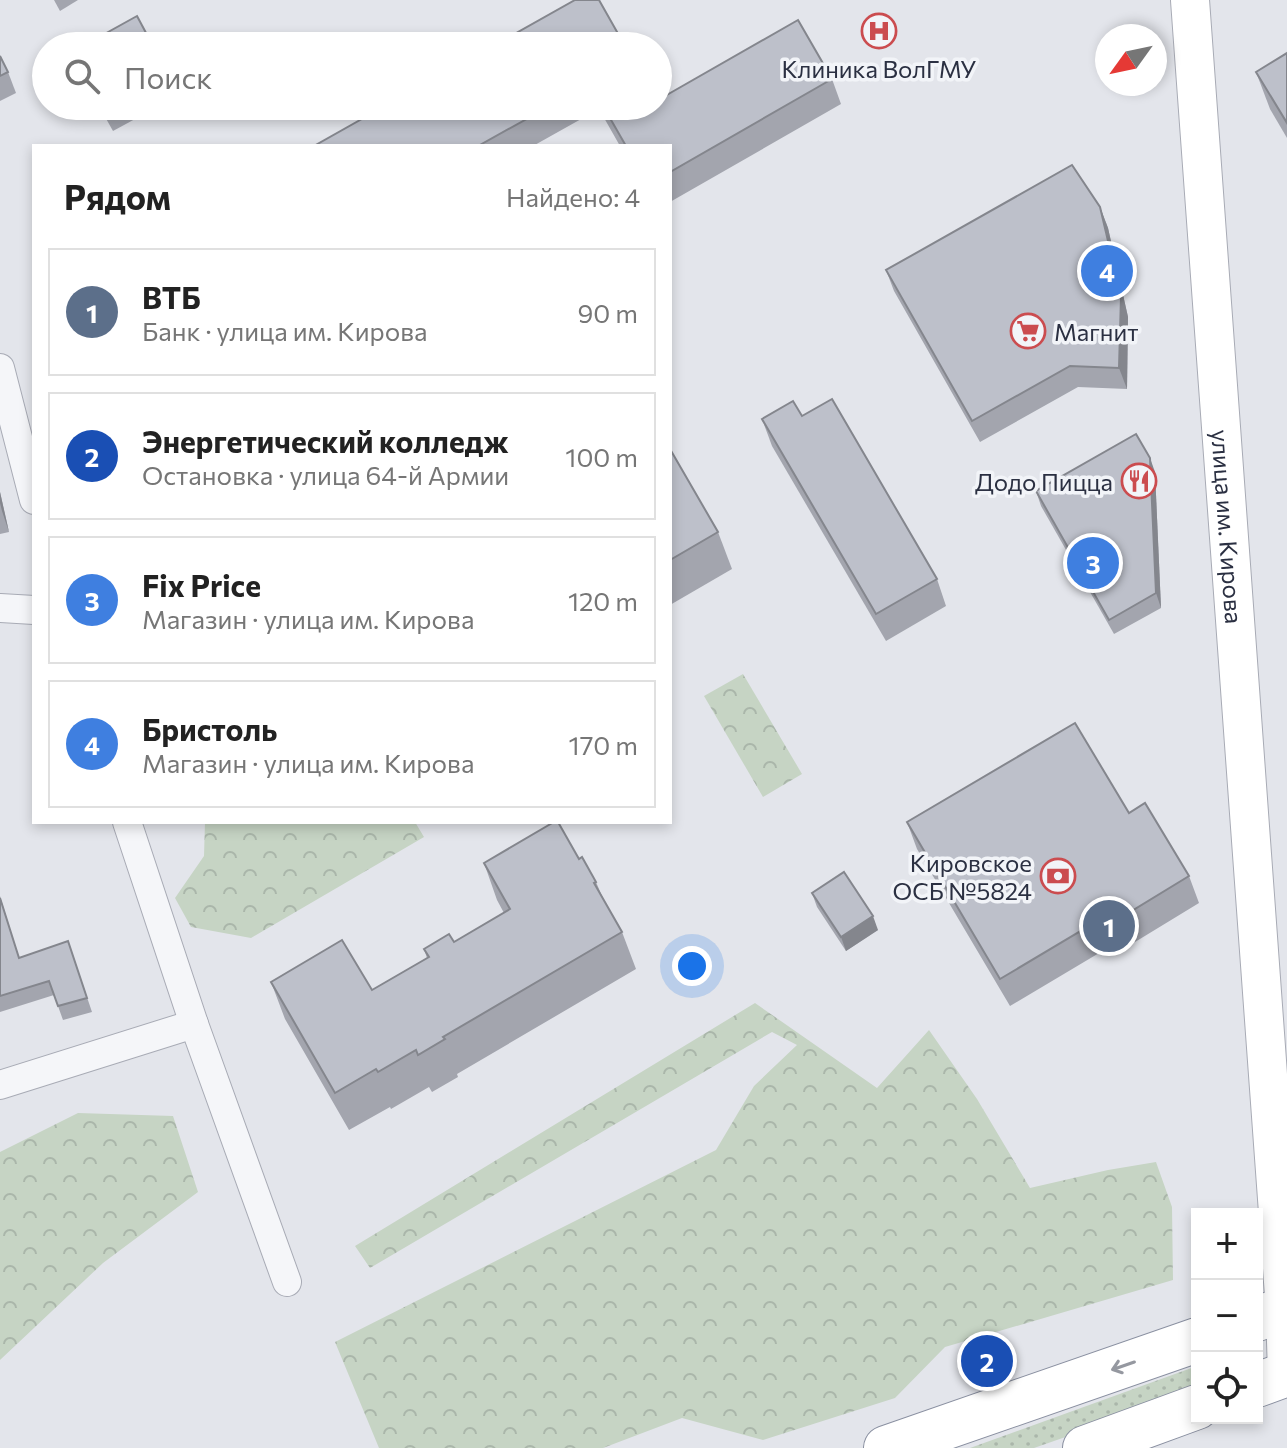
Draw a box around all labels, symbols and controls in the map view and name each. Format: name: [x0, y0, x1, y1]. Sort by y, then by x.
hospital icon: Клиника ВолГМУ: [860, 12, 898, 50]
north arrow: [1095, 24, 1167, 96]
search box: [32, 32, 672, 120]
icon: search: [60, 54, 104, 98]
place label: Клиника ВолГМУ: [781, 54, 977, 83]
text: Поиск: [124, 58, 212, 95]
text: Рядом: [64, 175, 171, 217]
text: Найдено: 4: [506, 181, 640, 212]
pin: 4: [1081, 241, 1133, 301]
text: ВТБ: [142, 278, 201, 315]
text: 1: [86, 297, 98, 328]
text: 90 m: [578, 297, 638, 328]
supermarket icon: Магнит: [1009, 312, 1047, 350]
text: Банк · улица им. Кирова: [142, 315, 428, 346]
place label: Магнит: [1054, 317, 1138, 346]
text: Энергетический колледж: [142, 422, 509, 459]
street label: улица им. Кирова: [1207, 428, 1250, 625]
text: 2: [85, 441, 99, 472]
text: 100 m: [565, 441, 638, 472]
text: Остановка · улица 64-й Армии: [142, 459, 509, 490]
restaurant icon: Додо Пицца: [1120, 462, 1158, 500]
place label: Додо Пицца: [975, 467, 1113, 496]
pin: 3: [1067, 533, 1119, 593]
text: Fix Price: [142, 566, 261, 603]
text: 3: [84, 585, 100, 616]
text: 120 m: [568, 585, 638, 616]
text: Магазин · улица им. Кирова: [142, 603, 474, 634]
text: Бристоль: [142, 710, 277, 747]
text: 4: [84, 729, 100, 760]
text: 170 m: [569, 729, 638, 760]
text: Магазин · улица им. Кирова: [142, 747, 474, 778]
place label: Кировское ОСБ №5824: [893, 848, 1032, 905]
bank icon: Кировское ОСБ №5824: [1039, 857, 1077, 895]
pin: 1: [1083, 896, 1135, 956]
your location: [672, 946, 712, 986]
map controls: [1191, 1208, 1263, 1424]
button: +: [1191, 1208, 1263, 1280]
button: −: [1191, 1280, 1263, 1352]
pin: 2: [961, 1331, 1013, 1391]
button: locate: [1191, 1352, 1263, 1424]
one-way arrow: [1111, 1359, 1136, 1374]

